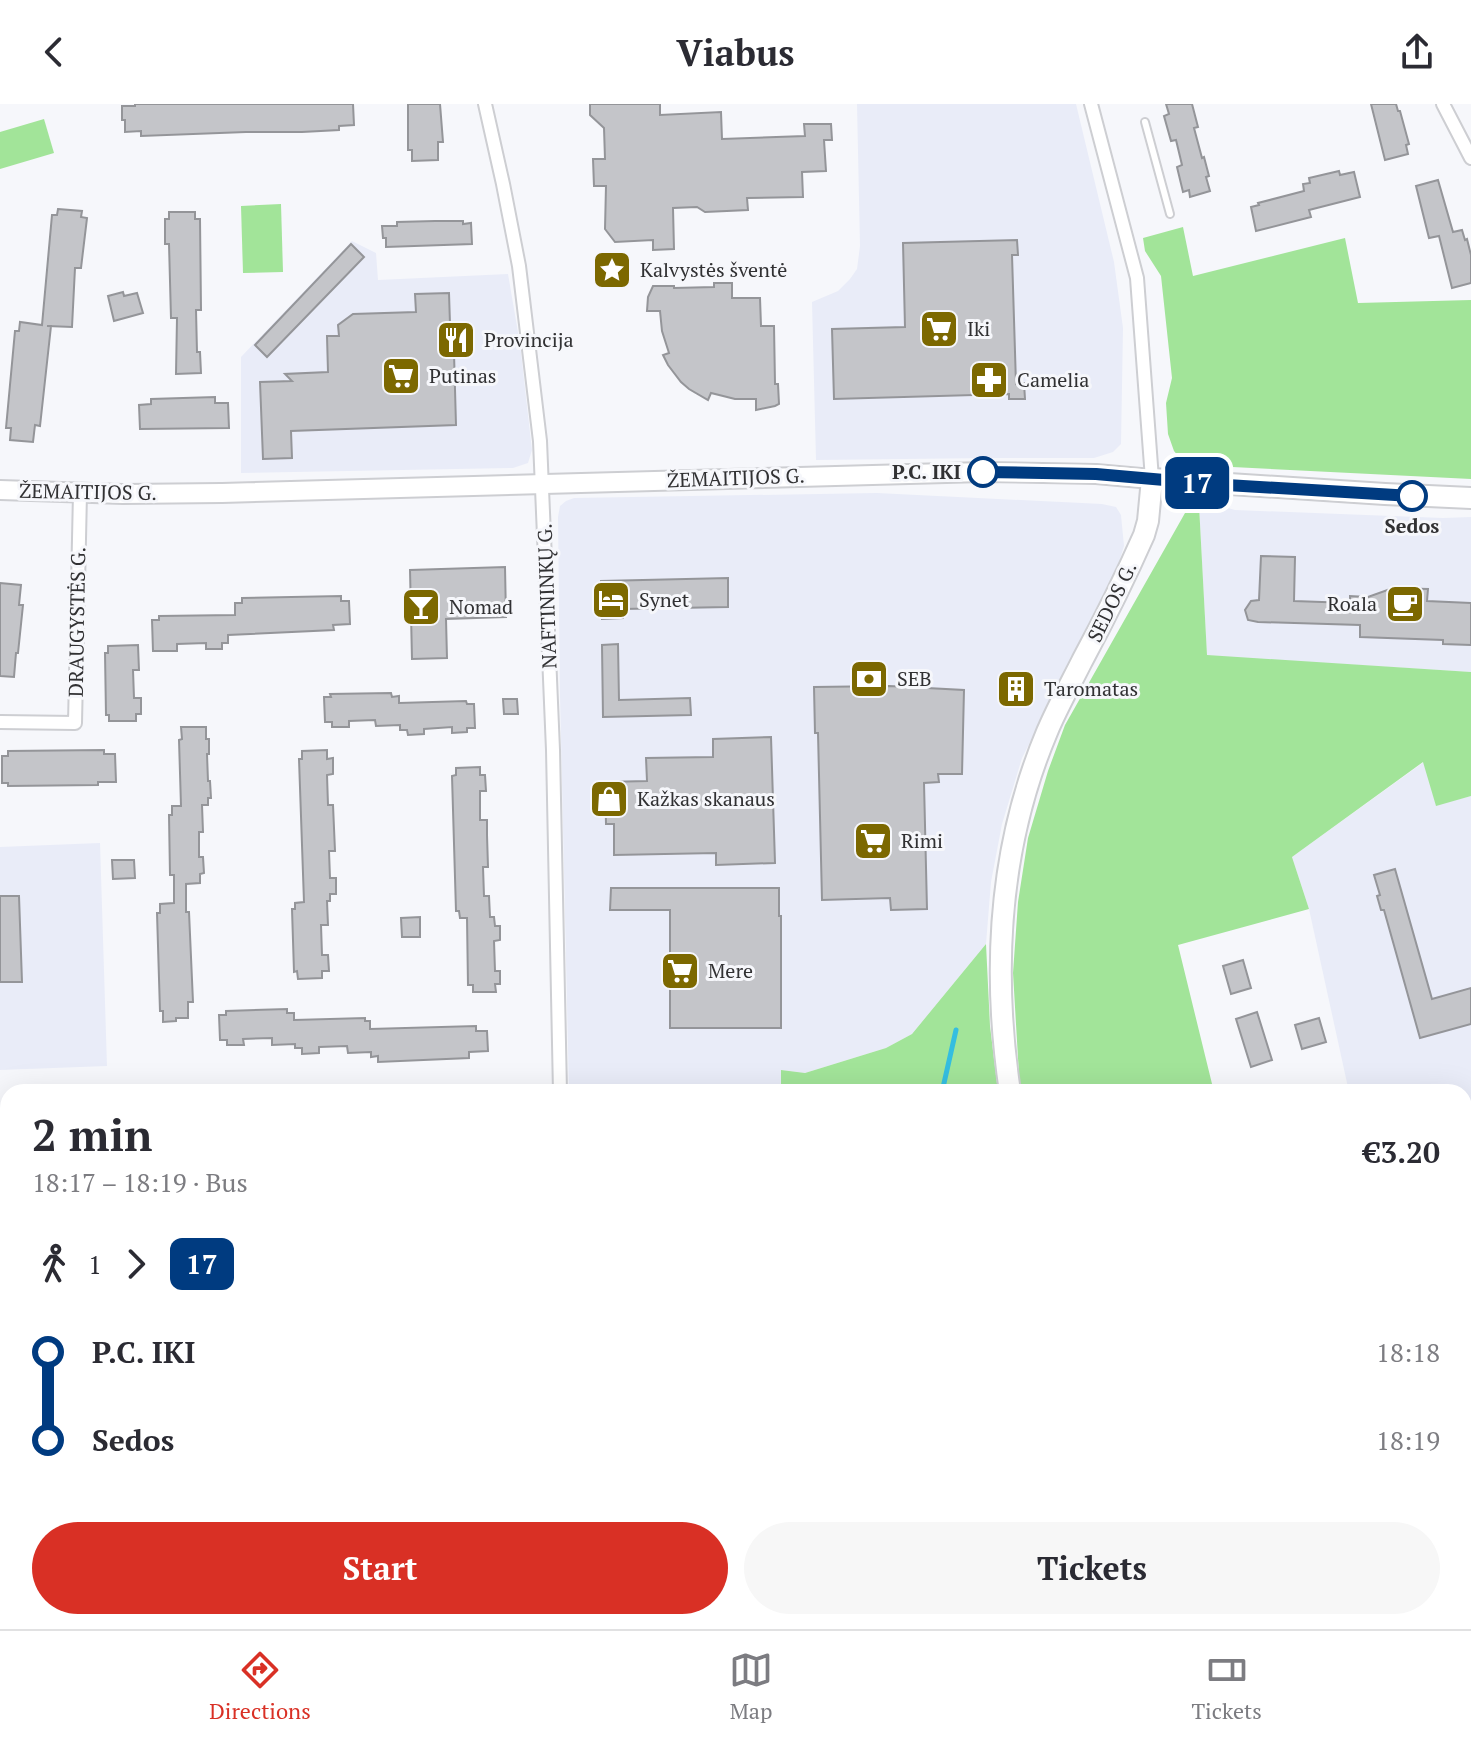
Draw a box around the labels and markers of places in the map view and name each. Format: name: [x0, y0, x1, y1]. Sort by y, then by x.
place icon: Kalvystės šventė: [591, 249, 633, 291]
place label: Kalvystės šventė: [640, 256, 787, 283]
supermarket icon: Iki: [918, 308, 960, 350]
place label: Iki: [967, 315, 990, 342]
restaurant icon: Provincija: [435, 319, 477, 361]
place label: Provincija: [484, 326, 574, 353]
supermarket icon: Putinas: [380, 355, 422, 397]
pharmacy icon: Camelia: [968, 359, 1010, 401]
place label: Putinas: [429, 362, 496, 389]
place label: Camelia: [1017, 366, 1089, 393]
marker: P.C. IKI: [968, 457, 998, 487]
place label: P.C. IKI: [892, 458, 961, 485]
marker: Sedos: [1397, 481, 1427, 511]
place label: Sedos: [1385, 512, 1439, 539]
hotel icon: Synet: [590, 579, 632, 621]
cafe icon: Roala: [1384, 583, 1426, 625]
bar icon: Nomad: [400, 586, 442, 628]
place label: Synet: [639, 586, 690, 613]
place label: Roala: [1327, 590, 1377, 617]
place label: Nomad: [449, 593, 513, 620]
bank icon: SEB: [848, 658, 890, 700]
place label: SEB: [897, 665, 932, 692]
building icon: Taromatas: [995, 668, 1037, 710]
place label: Taromatas: [1044, 675, 1138, 702]
shop icon: Kažkas skanaus: [588, 778, 630, 820]
place label: Kažkas skanaus: [637, 785, 775, 812]
supermarket icon: Rimi: [852, 820, 894, 862]
place label: Rimi: [901, 827, 943, 854]
supermarket icon: Mere: [659, 950, 701, 992]
place label: Mere: [708, 957, 753, 984]

